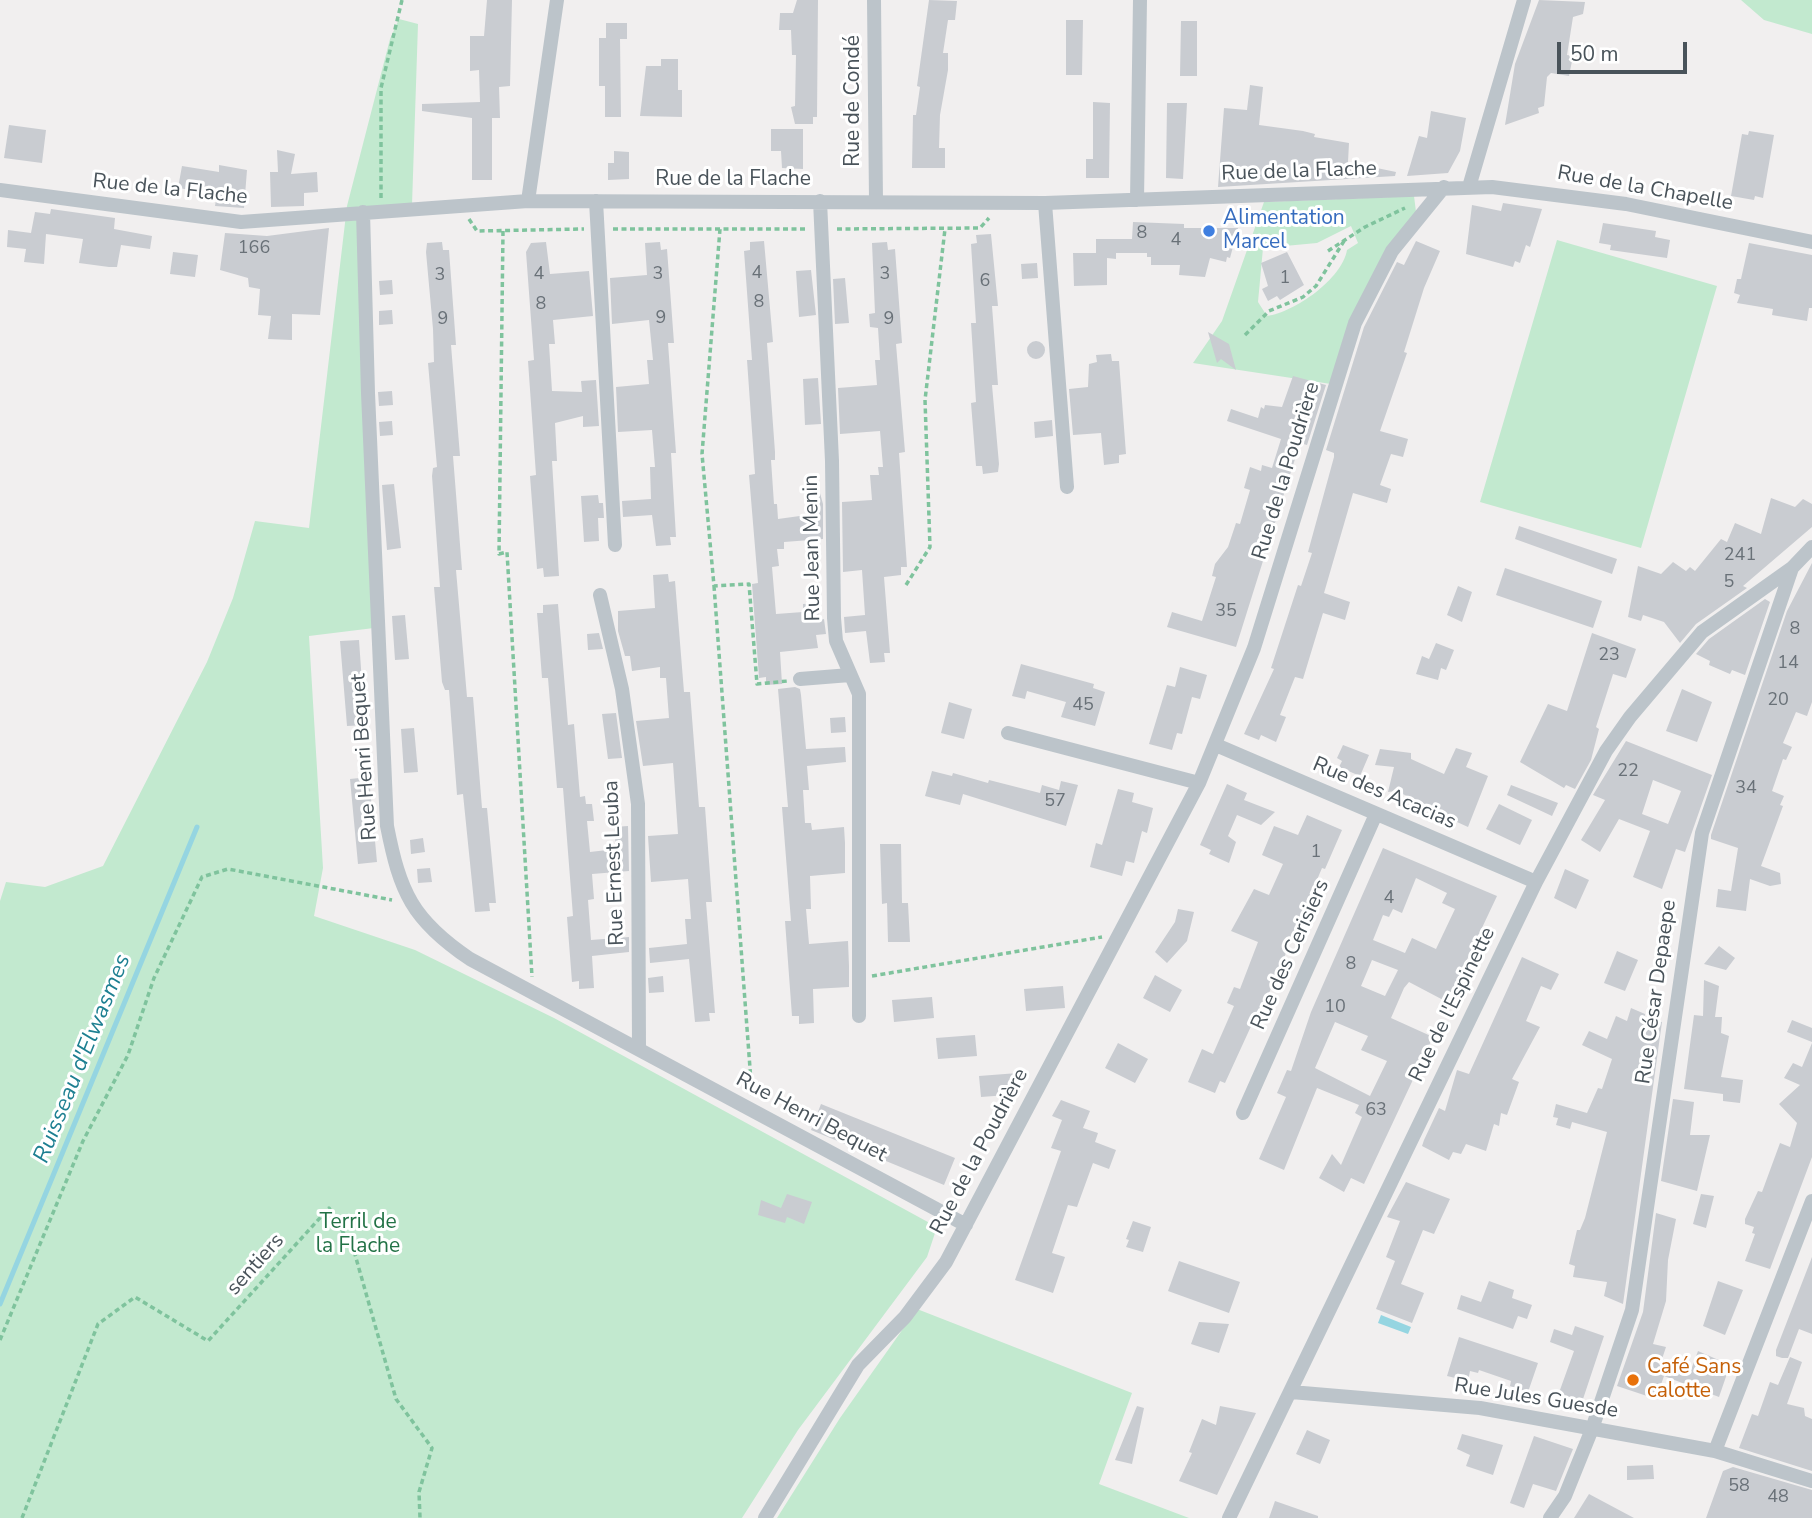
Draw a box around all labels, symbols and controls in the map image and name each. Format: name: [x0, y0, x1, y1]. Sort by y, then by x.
scale bar: [1560, 28, 1689, 72]
street label: Rue de Condé: [841, 35, 867, 167]
text: 50 m: [1570, 40, 1619, 68]
street label: Rue de la Flache: [1221, 157, 1377, 187]
street label: Rue de la Chapelle: [1555, 161, 1735, 217]
street label: Rue de la Flache: [655, 167, 811, 193]
street label: Rue de la Flache: [91, 169, 249, 211]
place label: Alimentation Marcel: [1223, 206, 1345, 256]
house number: 8: [1137, 223, 1147, 245]
marker: Alimentation Marcel: [1201, 223, 1217, 239]
house number: 4: [1171, 230, 1181, 252]
house number: 166: [238, 238, 270, 260]
house number: 4: [752, 263, 762, 285]
house number: 4: [534, 264, 544, 286]
house number: 3: [653, 264, 663, 286]
house number: 3: [880, 264, 890, 286]
house number: 3: [435, 265, 445, 287]
house number: 1: [1280, 268, 1290, 290]
house number: 6: [980, 271, 990, 293]
house number: 8: [754, 292, 764, 314]
house number: 8: [536, 294, 546, 316]
house number: 9: [656, 308, 666, 330]
house number: 9: [438, 309, 448, 331]
house number: 9: [884, 309, 894, 331]
street label: Rue de la Poudrière: [1248, 379, 1326, 563]
street label: Rue Jean Menin: [799, 474, 827, 622]
house number: 241: [1724, 545, 1756, 567]
house number: 5: [1724, 572, 1734, 594]
house number: 35: [1215, 601, 1237, 623]
house number: 8: [1790, 619, 1800, 641]
house number: 23: [1598, 645, 1620, 667]
house number: 14: [1777, 653, 1799, 675]
street label: Rue Henri Bequet: [347, 673, 383, 841]
house number: 20: [1767, 690, 1789, 712]
house number: 45: [1072, 695, 1094, 717]
street label: Rue des Acacias: [1309, 752, 1459, 836]
house number: 22: [1617, 761, 1639, 783]
house number: 34: [1735, 778, 1757, 800]
street label: Rue Ernest Leuba: [600, 780, 630, 946]
house number: 57: [1044, 791, 1066, 813]
house number: 1: [1311, 842, 1321, 864]
street label: Rue des Cerisiers: [1247, 876, 1335, 1034]
house number: 4: [1384, 888, 1394, 910]
street label: Rue César Depaepe: [1632, 898, 1682, 1086]
street label: Rue de l'Espinette: [1405, 923, 1501, 1087]
water label: Ruisseau d'Elwasmes: [28, 951, 138, 1167]
house number: 8: [1346, 954, 1356, 976]
house number: 10: [1324, 997, 1346, 1019]
street label: Rue de la Poudrière: [926, 1065, 1034, 1239]
street label: Rue Henri Bequet: [731, 1068, 891, 1168]
house number: 63: [1365, 1100, 1387, 1122]
park label: Terril de la Flache: [316, 1210, 400, 1260]
street label: sentiers: [222, 1229, 290, 1301]
place label: Café Sans calotte: [1647, 1355, 1741, 1405]
marker: Café Sans calotte: [1625, 1372, 1641, 1388]
street label: Rue Jules Guesde: [1452, 1374, 1620, 1424]
house number: 58: [1728, 1476, 1750, 1498]
house number: 48: [1767, 1487, 1789, 1509]

